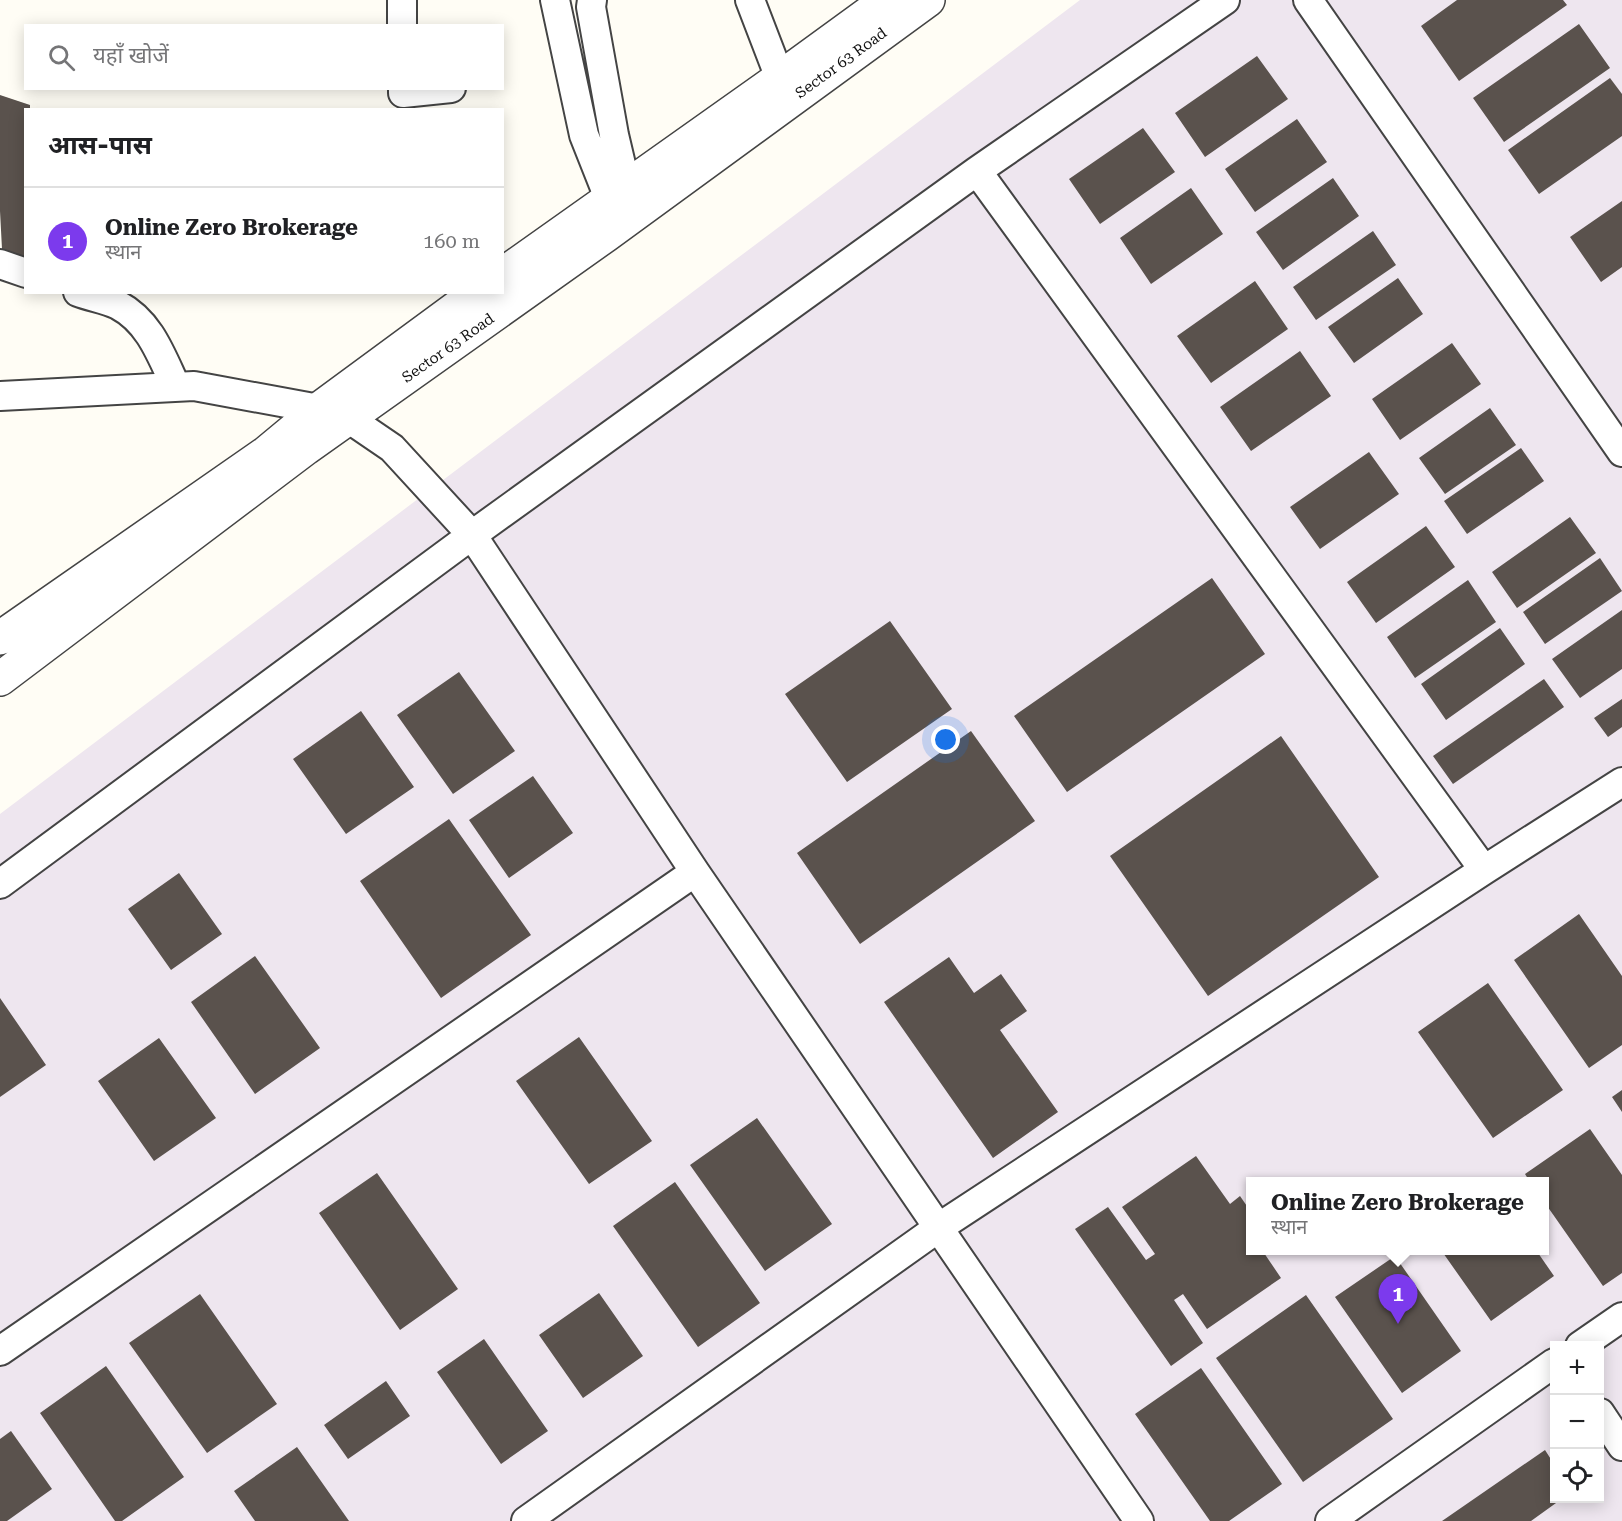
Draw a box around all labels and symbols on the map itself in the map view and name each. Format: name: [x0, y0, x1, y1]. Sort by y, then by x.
street label: Sector 63 Road: [792, 24, 890, 102]
street label: Sector 63 Road: [398, 309, 498, 386]
your location: [931, 725, 960, 754]
pin: 1: [1378, 1274, 1418, 1324]

